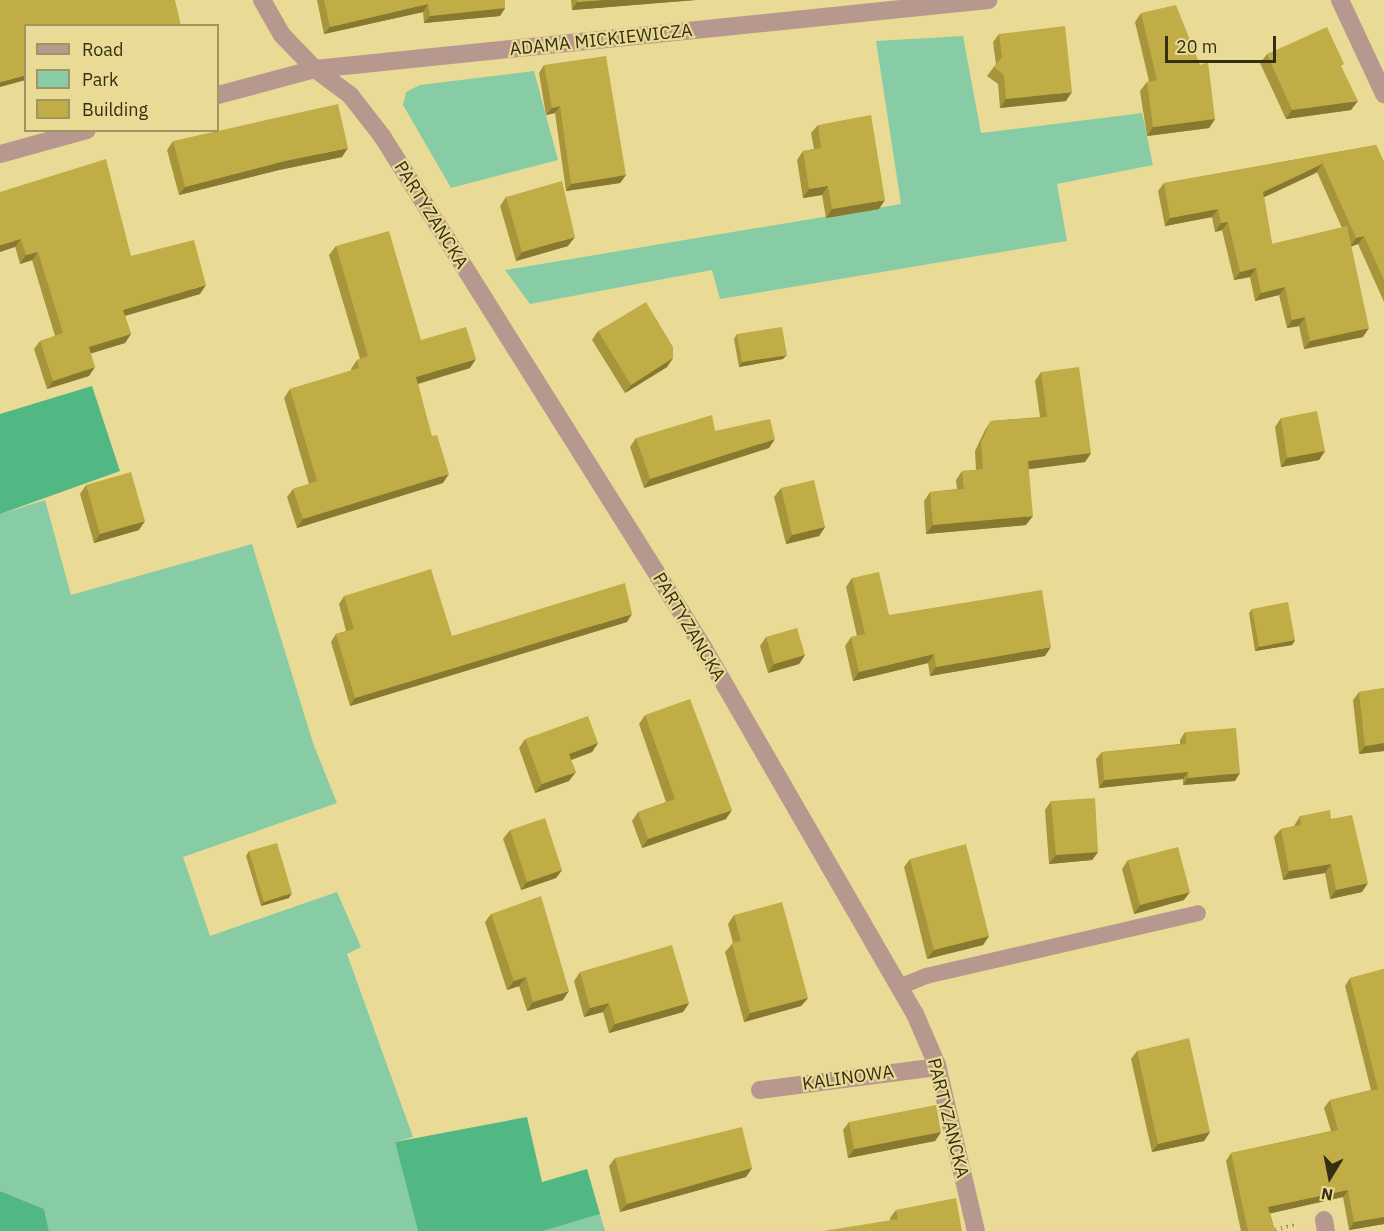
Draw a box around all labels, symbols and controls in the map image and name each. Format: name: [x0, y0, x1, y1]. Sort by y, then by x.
street label: ADAMA MICKIEWICZA: [508, 20, 694, 60]
legend: [24, 24, 219, 132]
scale bar: [1168, 24, 1279, 62]
text: 20 m: [1176, 35, 1218, 58]
text: Road: [82, 38, 123, 61]
text: Park: [82, 68, 118, 91]
text: Building: [82, 98, 148, 121]
street label: PARTYZANCKA: [389, 157, 473, 273]
street label: PARTYZANCKA: [648, 569, 730, 685]
street label: PARTYZANCKA: [923, 1056, 973, 1180]
street label: KALINOWA: [801, 1061, 895, 1095]
north arrow: [1300, 1147, 1360, 1207]
text: N: [1319, 1184, 1334, 1206]

